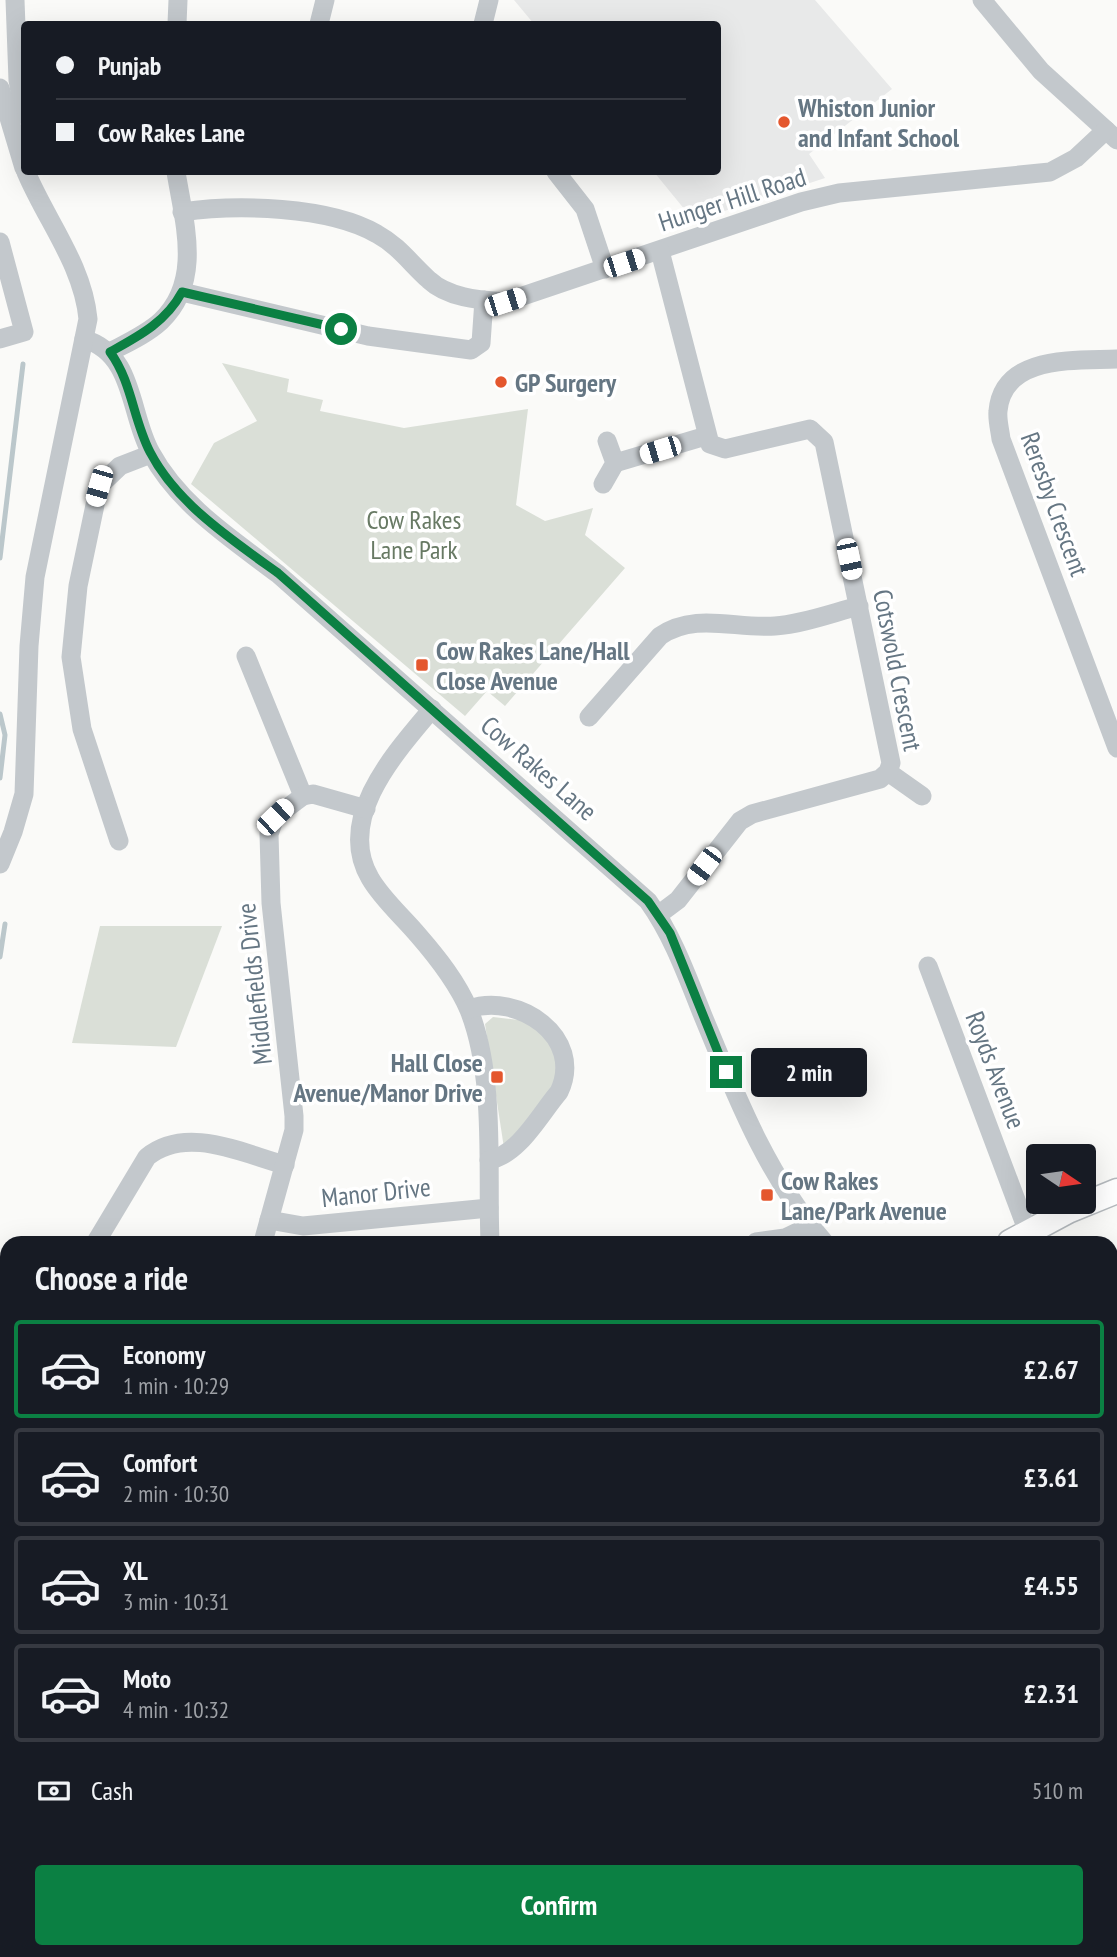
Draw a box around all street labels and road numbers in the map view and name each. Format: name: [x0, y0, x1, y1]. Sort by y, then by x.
street label: Hunger Hill Road: [654, 160, 810, 238]
street label: Reresby Crescent: [1014, 428, 1096, 580]
street label: Cotswold Crescent: [866, 586, 930, 754]
street label: Cow Rakes Lane: [474, 709, 604, 827]
street label: Middlefields Drive: [229, 901, 279, 1067]
street label: Royds Avenue: [959, 1007, 1033, 1133]
street label: Manor Drive: [320, 1170, 432, 1214]

